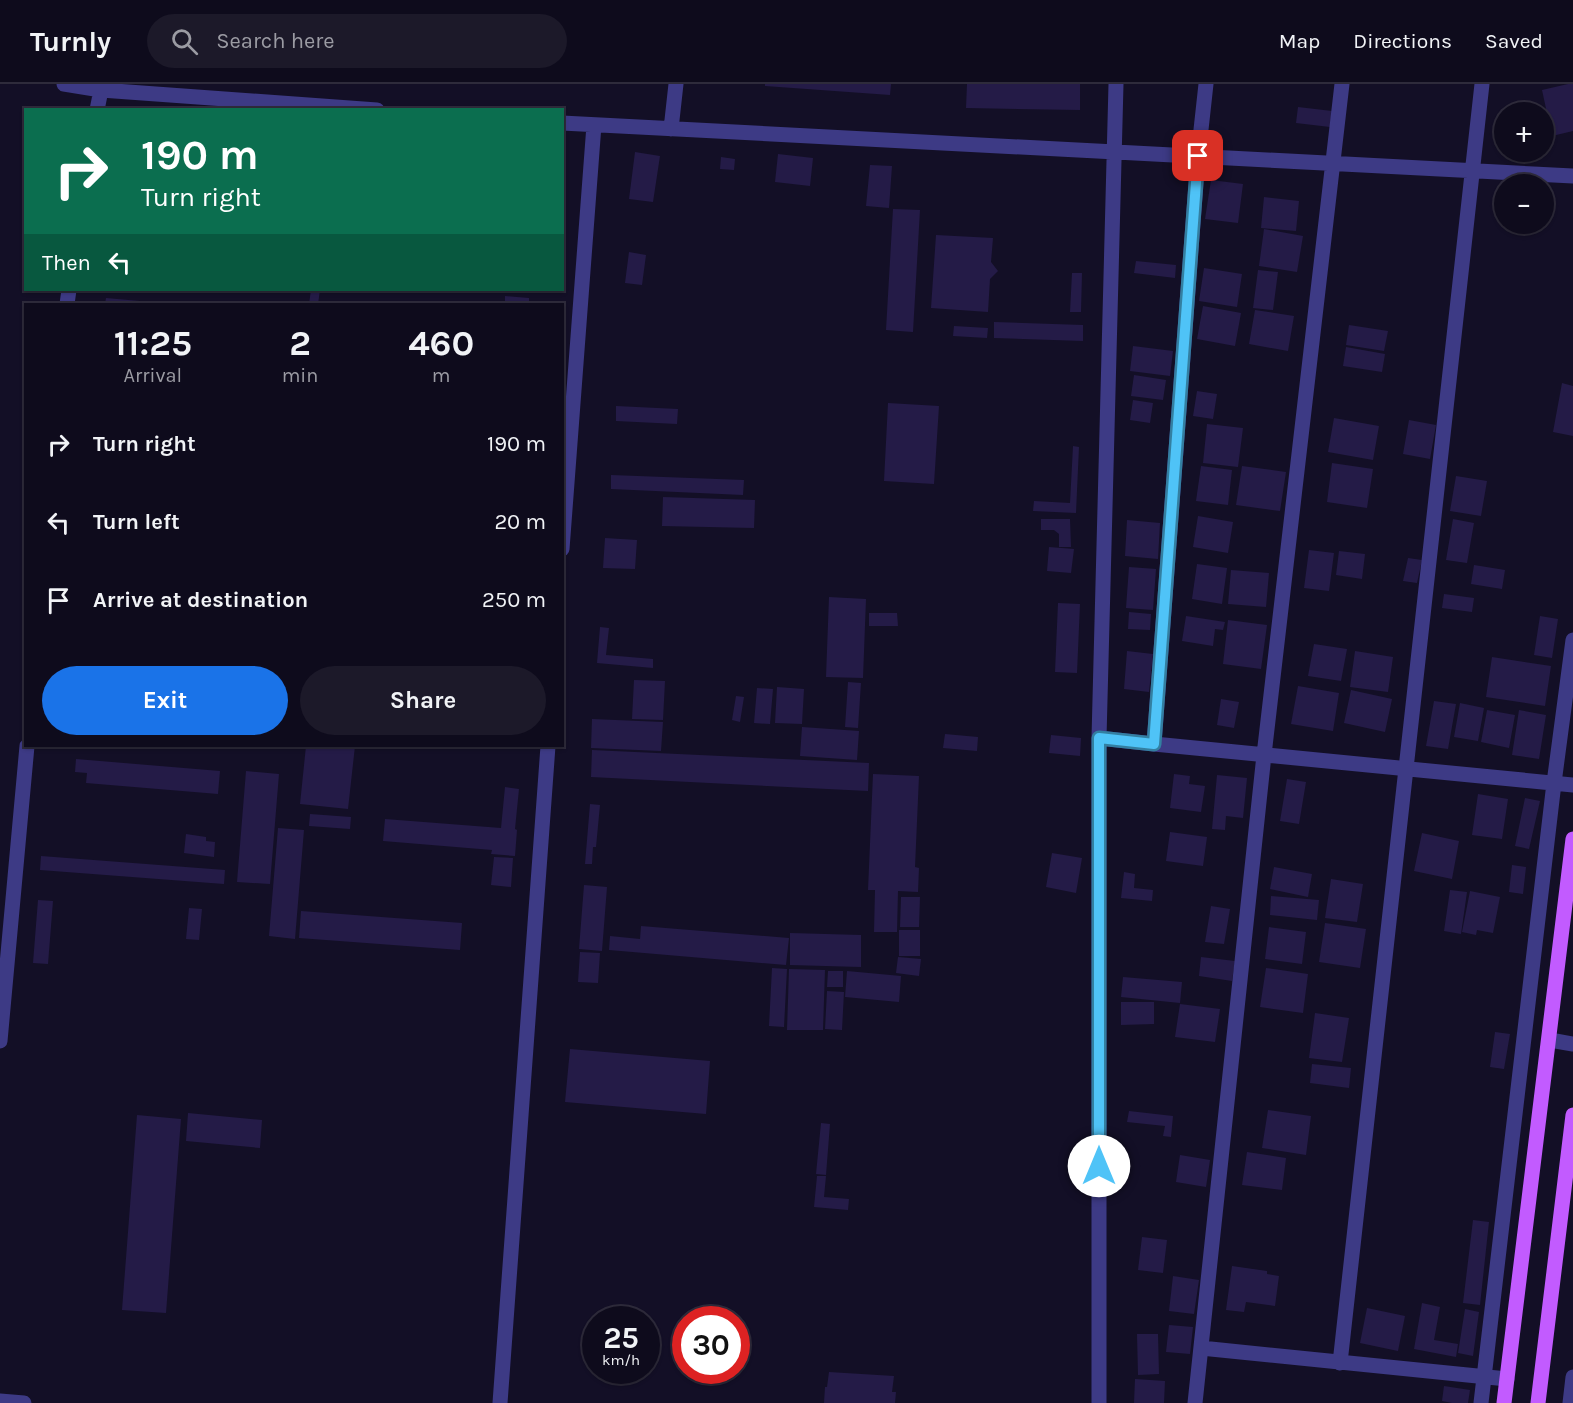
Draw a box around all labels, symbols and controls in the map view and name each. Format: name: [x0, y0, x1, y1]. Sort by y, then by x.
search box: [147, 14, 567, 68]
text: Turnly: [30, 25, 111, 58]
icon: search: [168, 25, 201, 58]
text: Search here: [216, 28, 335, 54]
text: Map: [1279, 29, 1320, 53]
text: Directions: [1353, 29, 1452, 53]
text: Saved: [1485, 29, 1543, 53]
map controls: [1494, 102, 1554, 234]
button: +: [1494, 102, 1554, 162]
text: 190 m: [141, 130, 259, 180]
pin: [1172, 130, 1223, 181]
icon: right: [42, 132, 120, 210]
icon: arrive: [1181, 139, 1214, 172]
button: −: [1494, 174, 1554, 234]
text: Turn right: [141, 181, 261, 213]
icon: left: [103, 246, 136, 279]
text: Then: [42, 250, 91, 276]
text: 11:25: [114, 322, 192, 364]
text: 2: [289, 322, 311, 364]
text: 460: [408, 322, 474, 364]
text: Arrival: [124, 364, 182, 387]
text: min: [282, 364, 318, 387]
text: m: [432, 364, 451, 387]
icon: right: [42, 428, 75, 461]
text: Turn right: [93, 431, 196, 457]
text: 190 m: [487, 431, 546, 457]
icon: left: [42, 506, 75, 539]
text: Turn left: [93, 509, 180, 535]
text: 20 m: [494, 509, 546, 535]
icon: arrive: [42, 584, 75, 617]
text: Arrive at destination: [93, 587, 308, 613]
text: 250 m: [482, 587, 546, 613]
button: Exit: [42, 666, 288, 735]
button: Share: [300, 666, 546, 735]
position arrow: [1067, 1134, 1131, 1198]
speed limit sign: 30: [672, 1306, 750, 1384]
text: 25: [603, 1320, 639, 1356]
text: km/h: [602, 1351, 640, 1369]

